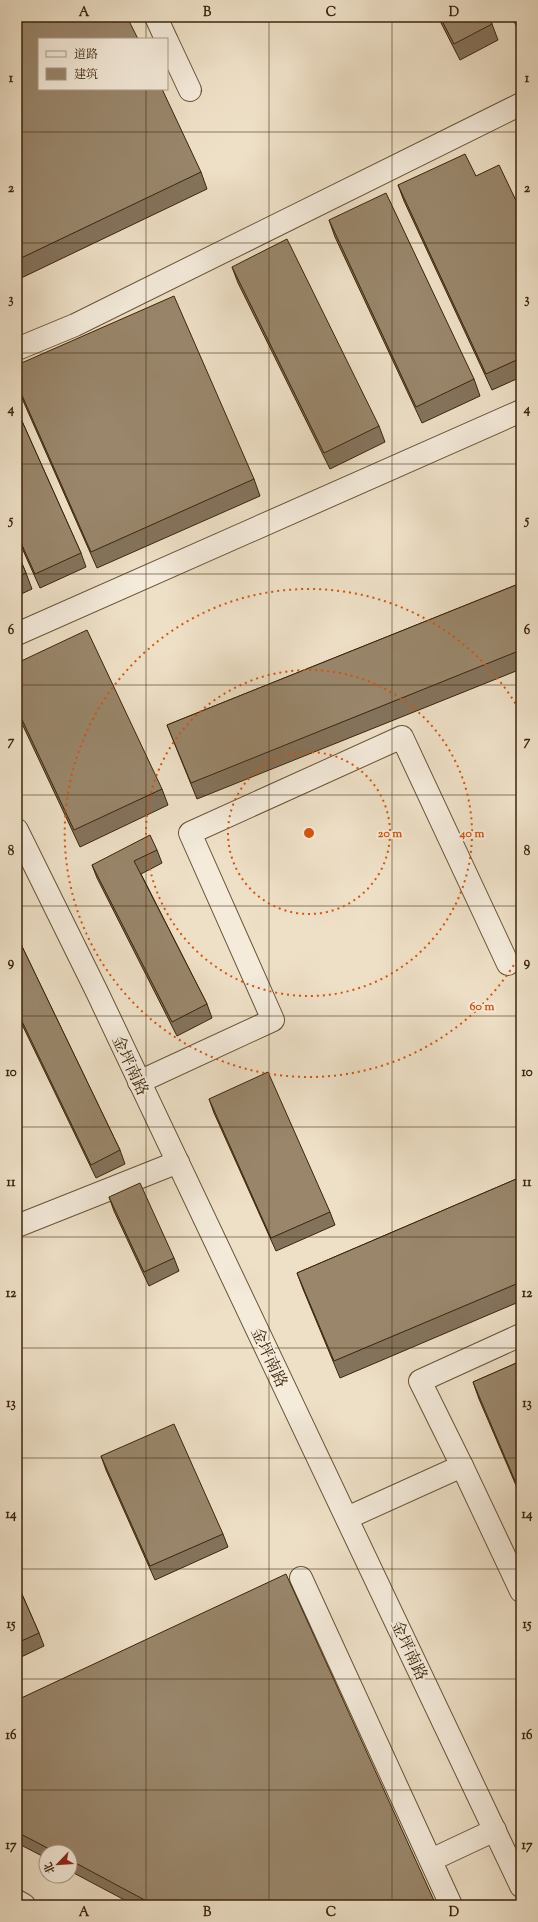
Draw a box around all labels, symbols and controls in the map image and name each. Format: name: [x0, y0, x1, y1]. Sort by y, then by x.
text: A: [79, 4, 90, 22]
text: B: [203, 4, 212, 22]
text: C: [326, 4, 336, 22]
text: D: [449, 4, 459, 22]
legend: [38, 38, 168, 90]
text: 道路: [74, 46, 98, 64]
text: 建筑: [74, 66, 98, 84]
text: 1: [9, 70, 14, 88]
text: 1: [525, 70, 530, 88]
text: 2: [8, 180, 15, 198]
text: 2: [524, 180, 531, 198]
text: 3: [8, 291, 14, 309]
text: 3: [524, 291, 530, 309]
text: 4: [7, 401, 15, 419]
text: 4: [523, 401, 531, 419]
text: 5: [8, 512, 14, 530]
text: 5: [524, 512, 530, 530]
text: 6: [8, 622, 15, 640]
text: 6: [524, 622, 531, 640]
text: 7: [8, 733, 15, 751]
text: 7: [524, 733, 531, 751]
text: 20 m: [378, 825, 402, 843]
text: 40 m: [459, 825, 484, 843]
centre of rings: [302, 826, 316, 840]
text: 8: [8, 843, 15, 861]
text: 8: [524, 843, 531, 861]
text: 9: [8, 954, 15, 972]
text: 9: [524, 954, 531, 972]
text: 60 m: [470, 998, 494, 1016]
street label: 金坪南路: [105, 1032, 153, 1100]
text: 10: [5, 1064, 17, 1082]
text: 10: [521, 1064, 533, 1082]
text: 11: [7, 1174, 16, 1192]
text: 11: [523, 1174, 532, 1192]
text: 12: [6, 1285, 17, 1303]
text: 12: [522, 1285, 533, 1303]
street label: 金坪南路: [244, 1324, 292, 1392]
text: 13: [6, 1395, 16, 1413]
text: 13: [522, 1395, 532, 1413]
text: 14: [6, 1506, 17, 1524]
text: 14: [522, 1506, 533, 1524]
text: 15: [7, 1616, 16, 1634]
text: 15: [523, 1616, 532, 1634]
street label: 金坪南路: [384, 1617, 432, 1685]
text: 16: [6, 1727, 17, 1745]
text: 16: [522, 1727, 533, 1745]
text: 17: [6, 1837, 17, 1855]
text: 17: [522, 1837, 533, 1855]
north arrow: [38, 1844, 78, 1884]
text: 北: [40, 1859, 59, 1876]
text: A: [79, 1904, 90, 1922]
text: B: [203, 1904, 212, 1922]
text: C: [326, 1904, 336, 1922]
text: D: [449, 1904, 459, 1922]

